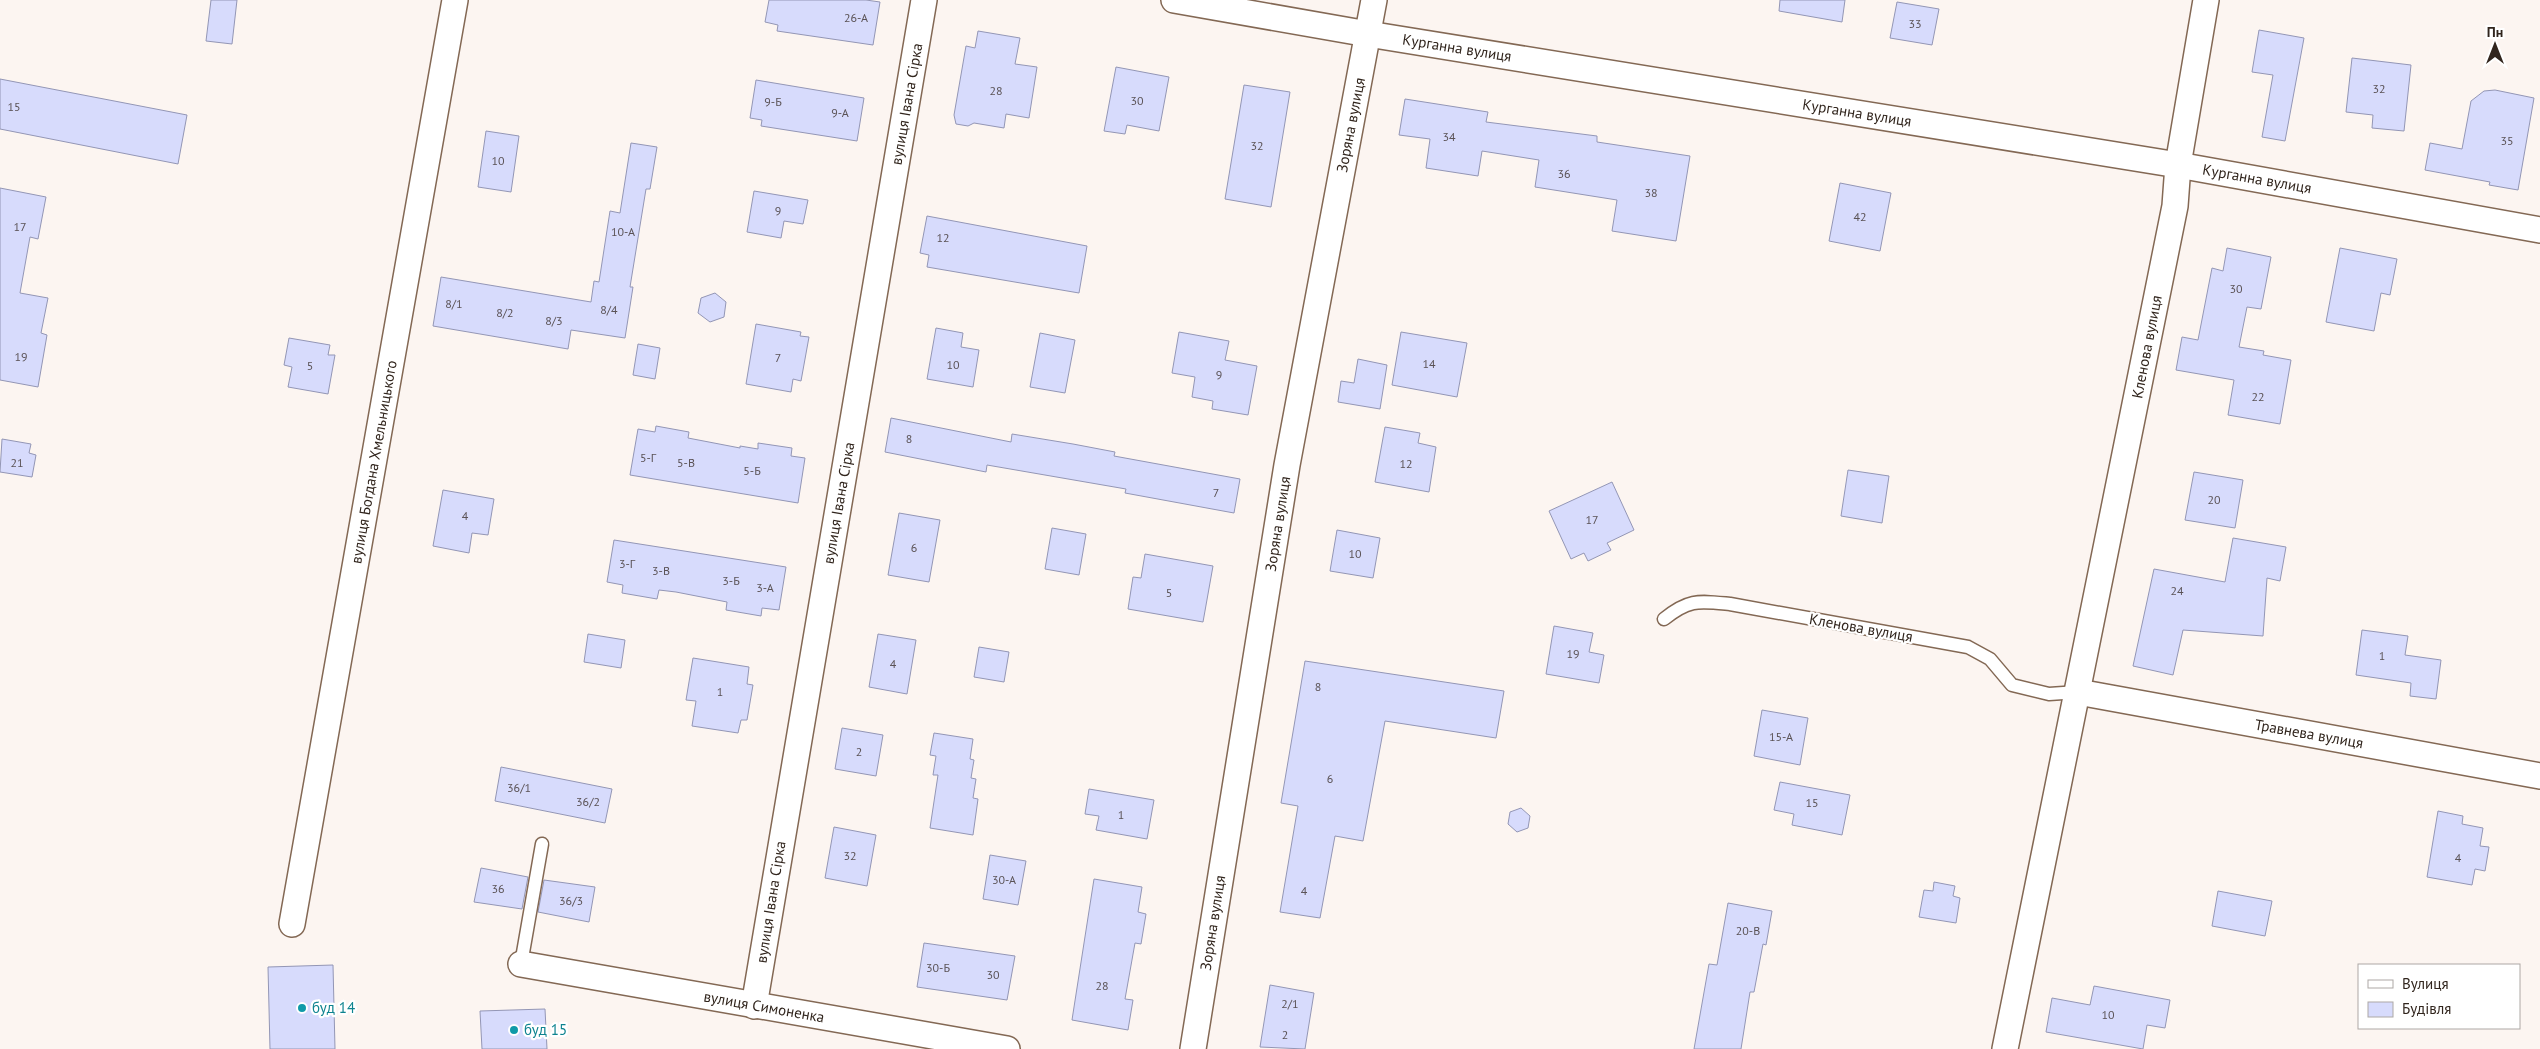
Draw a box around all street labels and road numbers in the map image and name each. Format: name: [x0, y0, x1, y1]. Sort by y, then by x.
street label: Курганна вулиця: [1401, 30, 1513, 66]
street label: вулиця Івана Сірка: [886, 41, 927, 166]
street label: Зоряна вулиця: [1332, 76, 1369, 174]
street label: Курганна вулиця: [1801, 95, 1913, 131]
street label: Курганна вулиця: [2201, 160, 2313, 197]
street label: Кленова вулиця: [2127, 294, 2166, 400]
street label: вулиця Богдана Хмельницького: [346, 359, 401, 565]
street label: вулиця Івана Сірка: [818, 440, 859, 565]
street label: Зоряна вулиця: [1261, 475, 1294, 573]
street label: Кленова вулиця: [1808, 609, 1914, 646]
street label: Травнева вулиця: [2253, 715, 2365, 752]
street label: вулиця Івана Сірка: [751, 839, 790, 964]
street label: Зоряна вулиця: [1196, 874, 1229, 972]
street label: вулиця Симоненка: [702, 987, 826, 1026]

